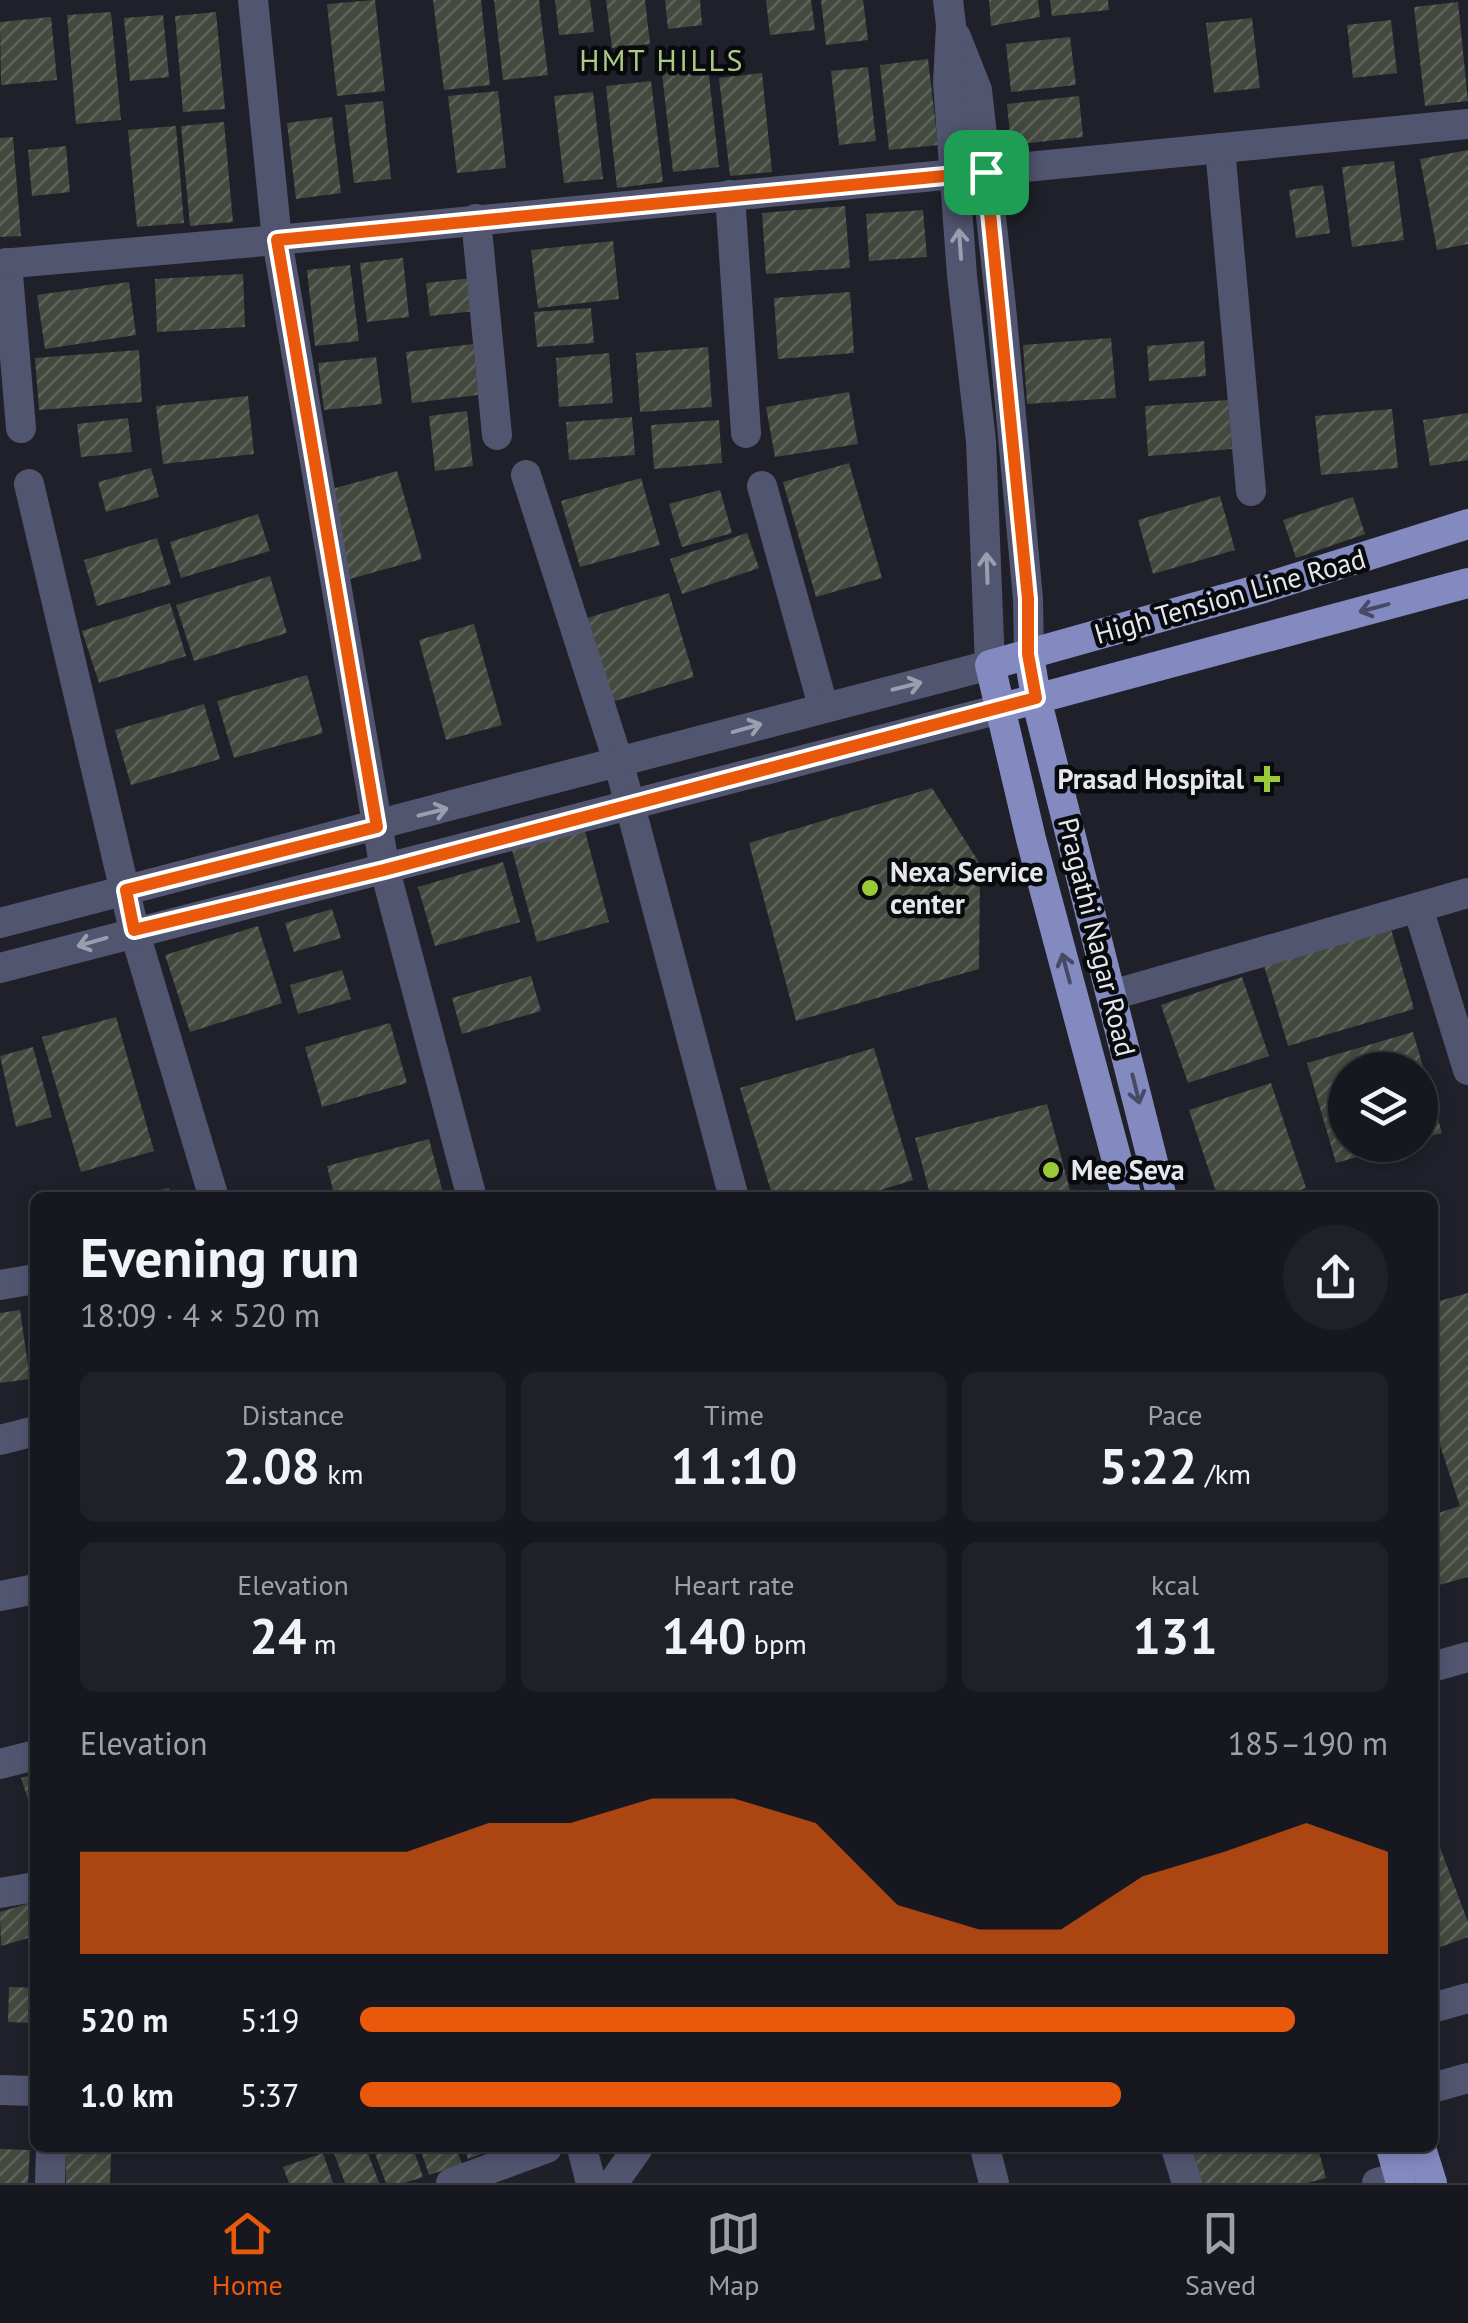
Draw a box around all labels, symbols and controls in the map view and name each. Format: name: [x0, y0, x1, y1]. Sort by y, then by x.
district label: HMT HILLS: [579, 40, 745, 79]
pin: [944, 130, 1029, 215]
icon: arrive: [959, 145, 1014, 200]
one-way arrow: [950, 228, 969, 260]
street label: High Tension Line Road: [1090, 539, 1370, 652]
one-way arrow: [977, 552, 996, 584]
one-way arrow: [1359, 600, 1390, 619]
one-way arrow: [891, 675, 922, 694]
one-way arrow: [731, 718, 763, 736]
place label: Prasad Hospital: [1058, 760, 1245, 797]
marker: Prasad Hospital: [1254, 766, 1280, 792]
one-way arrow: [417, 802, 449, 820]
street label: Pragathi Nagar Road: [1050, 814, 1145, 1060]
place label: Nexa Service center: [890, 853, 1043, 922]
marker: Nexa Service center: [859, 877, 881, 899]
one-way arrow: [77, 934, 108, 952]
one-way arrow: [1056, 953, 1075, 984]
map controls: [1328, 1052, 1438, 1162]
button: layers: [1328, 1052, 1438, 1162]
one-way arrow: [1127, 1073, 1146, 1104]
place label: Mee Seva: [1071, 1151, 1185, 1188]
marker: Mee Seva: [1040, 1159, 1062, 1181]
text: Evening run: [80, 1221, 360, 1292]
button: share: [1283, 1225, 1388, 1330]
text: 18:09 · 4 × 520 m: [80, 1294, 320, 1336]
text: Distance: [242, 1396, 344, 1433]
text: Time: [704, 1396, 764, 1433]
text: Pace: [1148, 1396, 1202, 1433]
text: 2.08: [223, 1433, 320, 1498]
text: 11:10: [671, 1433, 797, 1498]
text: 5:22: [1099, 1433, 1197, 1498]
text: km: [320, 1455, 363, 1492]
text: /km: [1197, 1455, 1251, 1492]
text: Elevation: [237, 1566, 349, 1603]
text: Heart rate: [673, 1566, 795, 1603]
text: kcal: [1151, 1566, 1199, 1603]
text: 24: [250, 1603, 306, 1668]
text: 140: [661, 1603, 746, 1668]
text: 131: [1132, 1603, 1218, 1668]
text: m: [306, 1625, 336, 1662]
text: bpm: [746, 1625, 807, 1662]
text: Elevation: [80, 1722, 207, 1764]
text: 185–190 m: [1228, 1722, 1388, 1764]
text: 520 m: [80, 1999, 168, 2041]
text: 5:19: [240, 1999, 299, 2041]
text: 1.0 km: [80, 2074, 174, 2116]
text: 5:37: [240, 2074, 299, 2116]
tab: Home: [212, 2206, 283, 2303]
tab: Map: [706, 2206, 761, 2303]
tab: Saved: [1185, 2206, 1256, 2303]

